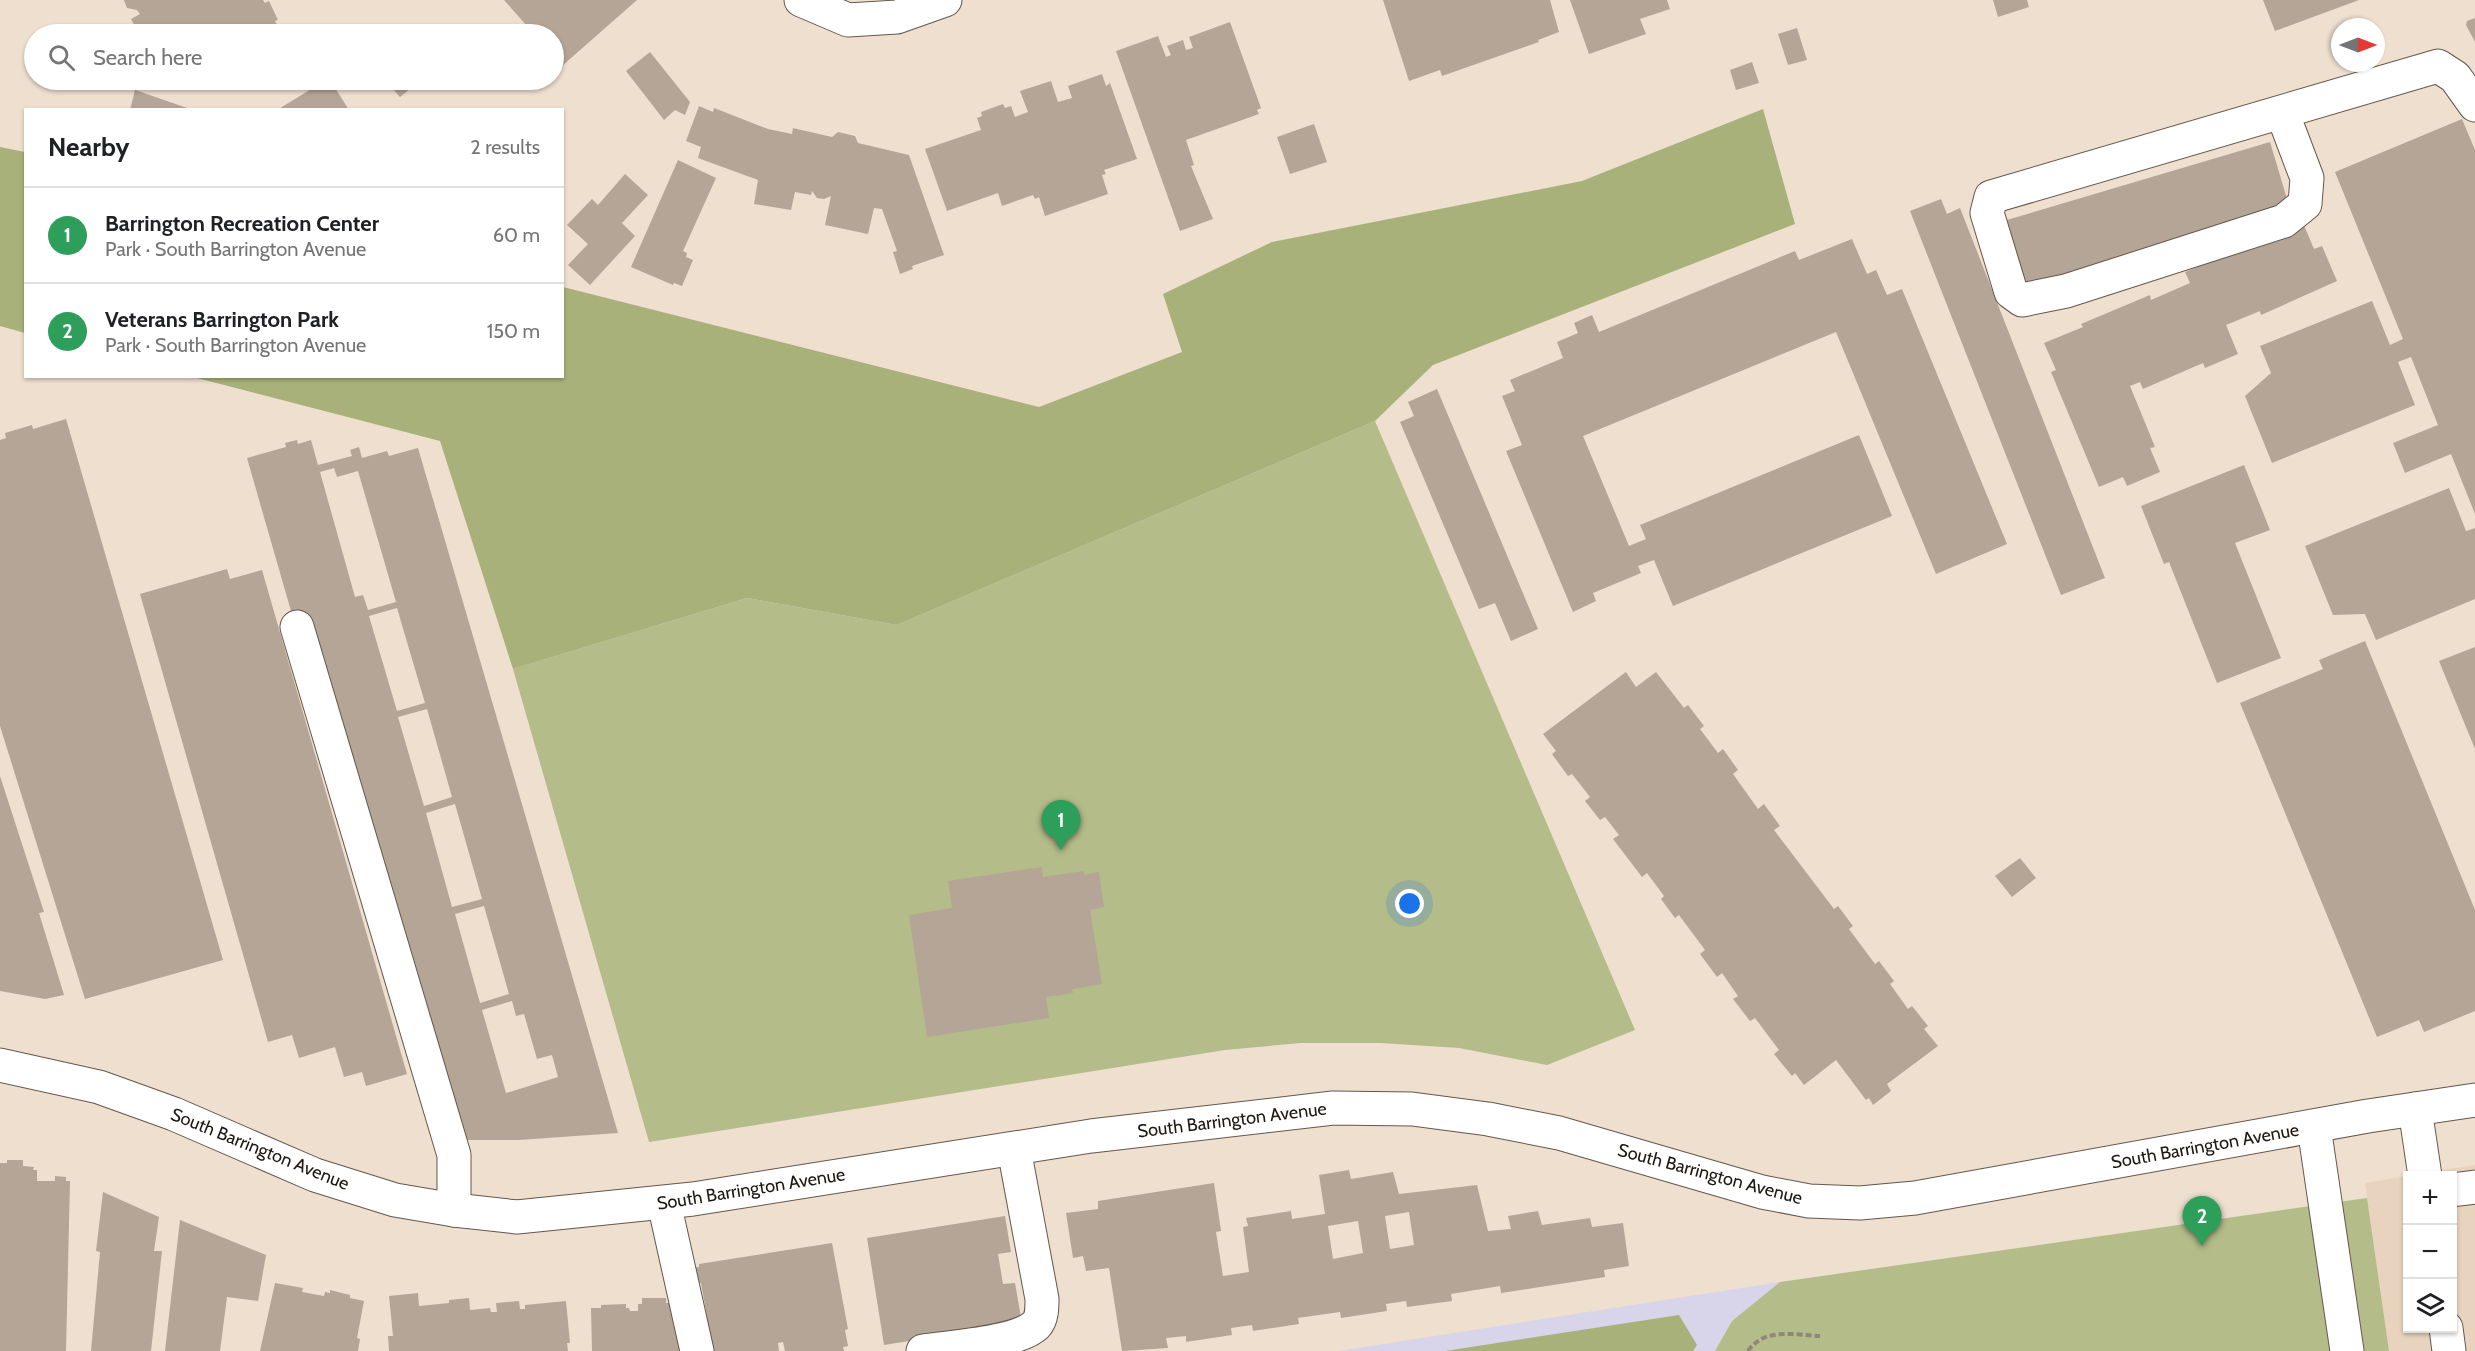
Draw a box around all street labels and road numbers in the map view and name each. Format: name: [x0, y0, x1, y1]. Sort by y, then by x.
street label: South Barrington Avenue: [1136, 1097, 1328, 1143]
street label: South Barrington Avenue: [168, 1103, 352, 1195]
street label: South Barrington Avenue: [2109, 1119, 2301, 1173]
street label: South Barrington Avenue: [1615, 1139, 1805, 1209]
street label: South Barrington Avenue: [655, 1163, 847, 1215]

